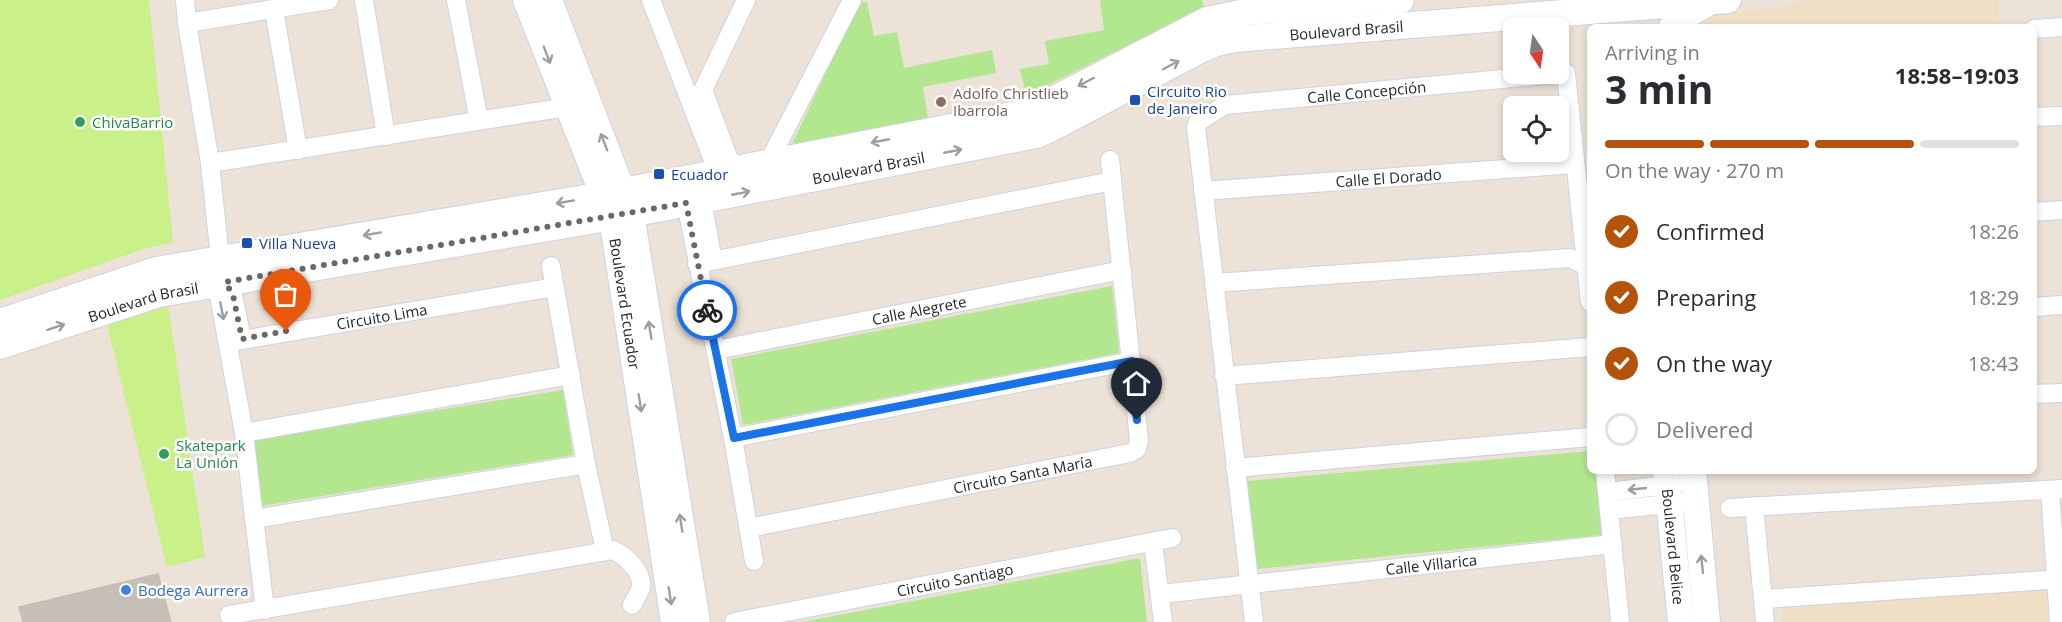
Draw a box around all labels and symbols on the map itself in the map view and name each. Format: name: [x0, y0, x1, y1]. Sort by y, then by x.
street label: Boulevard Brasil: [1289, 16, 1404, 45]
north arrow: [1503, 18, 1569, 84]
one-way arrow: [542, 45, 553, 63]
one-way arrow: [1162, 59, 1179, 71]
street label: Calle Concepción: [1306, 76, 1427, 107]
one-way arrow: [1077, 77, 1095, 89]
place label: Circuito Rio de Janeiro: [1147, 81, 1227, 118]
place label: Adolfo Christlieb Ibarrola: [953, 83, 1069, 120]
marker: Circuito Rio de Janeiro: [1128, 93, 1142, 107]
marker: Adolfo Christlieb Ibarrola: [934, 95, 948, 109]
place label: ChivaBarrio: [92, 112, 173, 132]
marker: ChivaBarrio: [73, 115, 87, 129]
one-way arrow: [597, 133, 608, 152]
one-way arrow: [871, 136, 890, 147]
one-way arrow: [942, 145, 962, 156]
street label: Boulevard Brasil: [811, 147, 926, 188]
place label: Ecuador: [671, 164, 728, 184]
street label: Calle El Dorado: [1335, 164, 1442, 191]
marker: Ecuador: [652, 167, 666, 181]
one-way arrow: [730, 187, 750, 198]
one-way arrow: [555, 196, 575, 207]
one-way arrow: [363, 229, 383, 240]
place label: Villa Nueva: [259, 233, 336, 253]
marker: Villa Nueva: [240, 236, 254, 250]
street label: Boulevard Ecuador: [605, 236, 645, 371]
pin: [260, 269, 311, 331]
street label: Boulevard Brasil: [85, 277, 200, 327]
courier: [677, 280, 737, 340]
street label: Calle Alegrete: [870, 291, 968, 329]
street label: Circuito Lima: [335, 299, 429, 334]
one-way arrow: [217, 302, 229, 321]
one-way arrow: [46, 321, 65, 332]
one-way arrow: [644, 321, 655, 341]
pin: [1111, 358, 1162, 420]
one-way arrow: [635, 393, 646, 413]
place label: Skatepark La Unión: [176, 435, 246, 472]
marker: Skatepark La Unión: [157, 447, 171, 461]
street label: Circuito Santa María: [951, 451, 1094, 498]
one-way arrow: [1628, 484, 1648, 495]
street label: Boulevard Belice: [1658, 488, 1689, 606]
one-way arrow: [675, 513, 686, 533]
street label: Calle Villarica: [1385, 549, 1478, 579]
one-way arrow: [1696, 554, 1707, 574]
street label: Circuito Santiago: [895, 559, 1015, 601]
place label: Bodega Aurrera: [138, 580, 249, 600]
marker: Bodega Aurrera: [119, 583, 133, 597]
one-way arrow: [665, 585, 676, 605]

